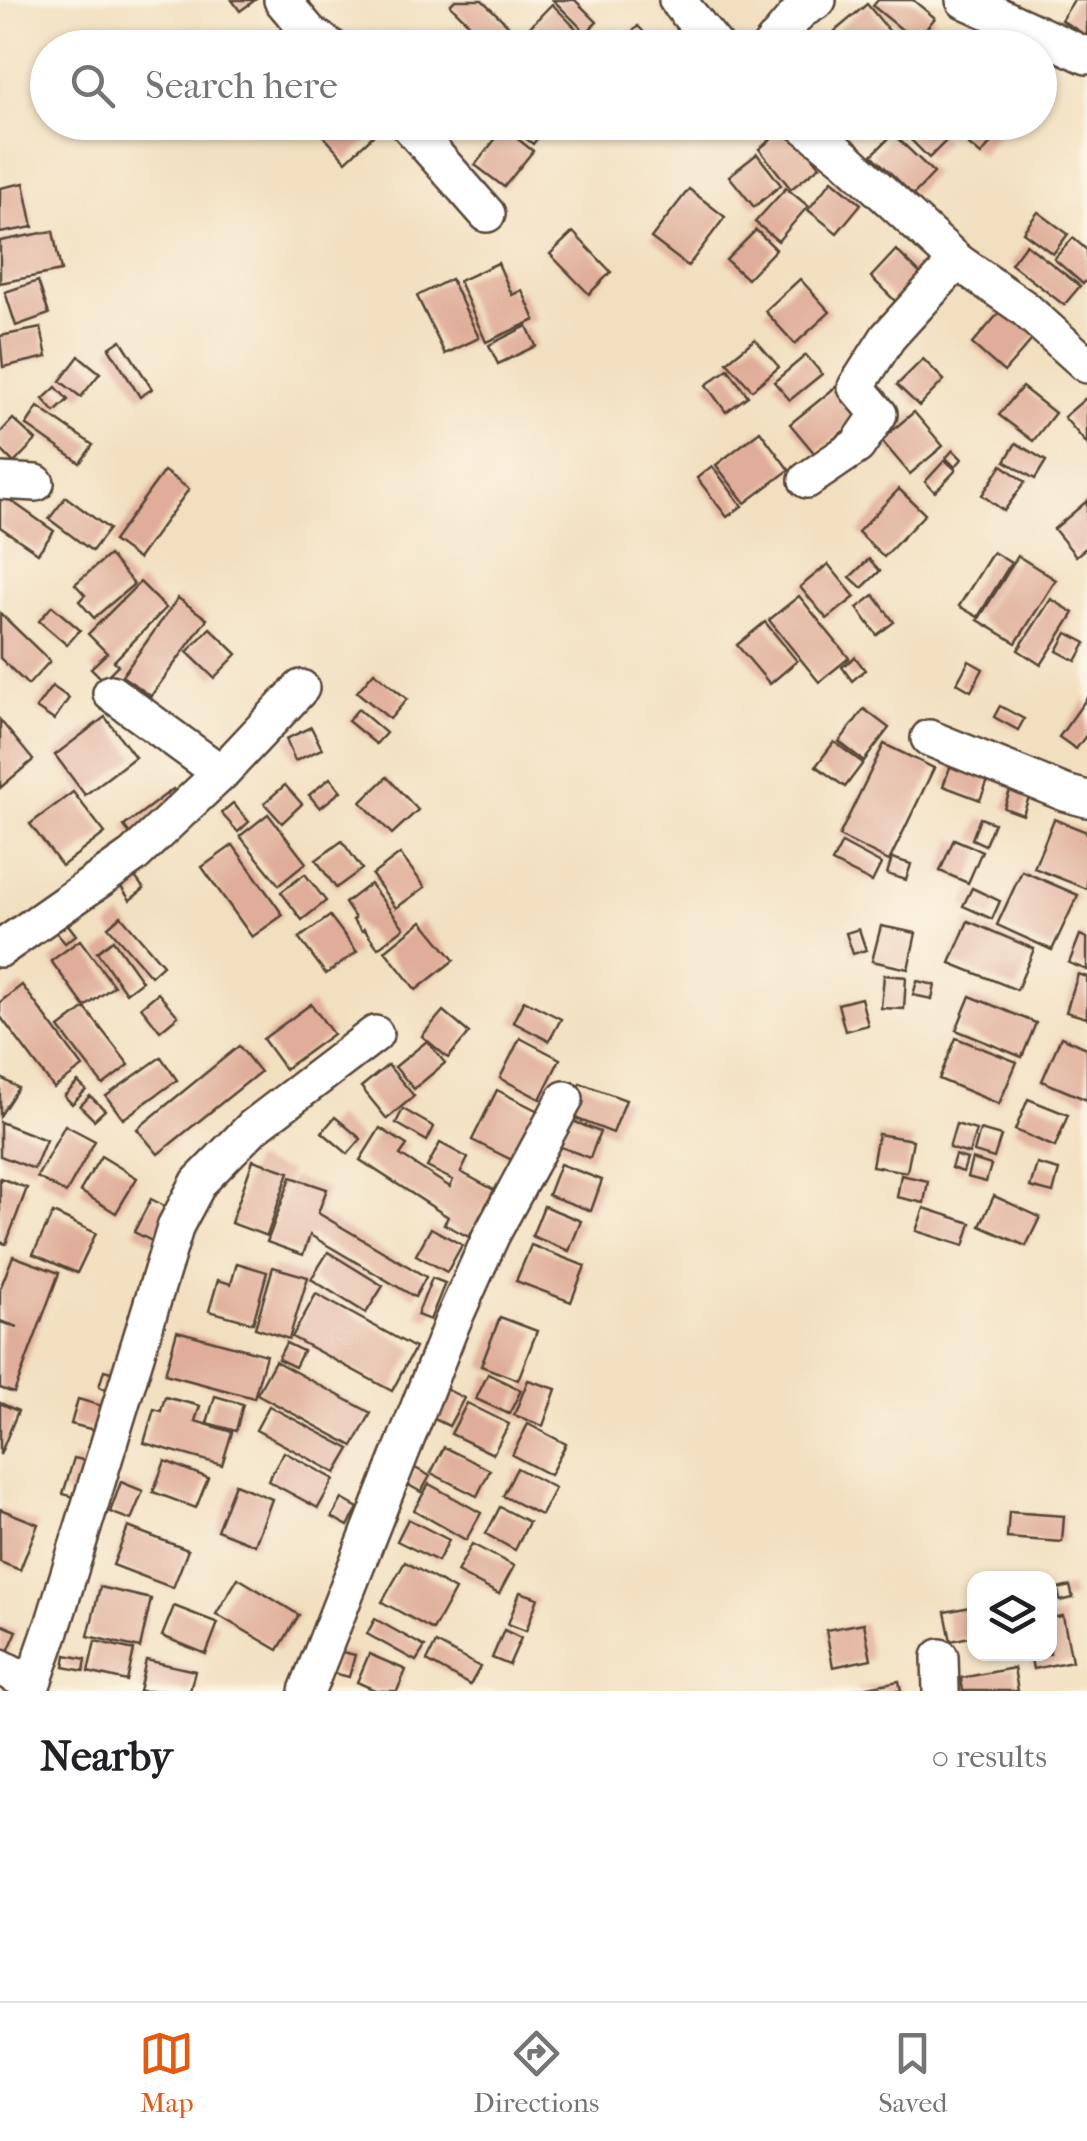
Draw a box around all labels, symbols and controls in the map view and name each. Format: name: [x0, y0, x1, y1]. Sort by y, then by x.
search box: [30, 30, 1057, 140]
icon: search: [65, 58, 120, 113]
text: Search here: [145, 63, 338, 108]
map controls: [967, 1571, 1057, 1661]
button: layers: [967, 1571, 1057, 1661]
text: Nearby: [40, 1732, 172, 1781]
text: 0 results: [931, 1738, 1047, 1775]
tab: Map: [139, 2026, 194, 2119]
tab: Directions: [473, 2026, 599, 2119]
tab: Saved: [878, 2026, 948, 2119]

